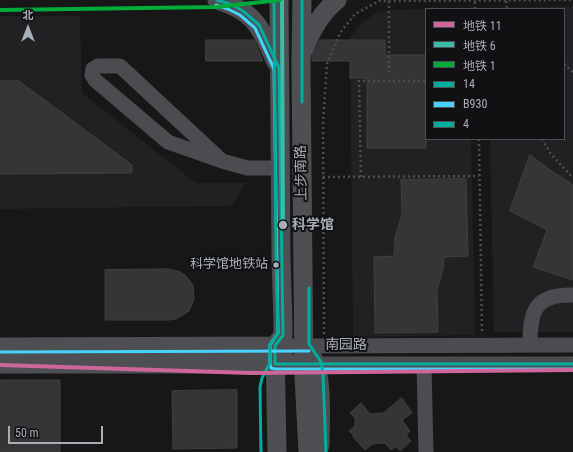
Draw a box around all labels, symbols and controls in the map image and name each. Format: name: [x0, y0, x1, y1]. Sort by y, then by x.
north arrow: [8, 8, 48, 48]
legend: [425, 8, 565, 140]
text: 北: [23, 9, 34, 22]
text: 地铁 11: [463, 19, 502, 33]
text: 地铁 6: [463, 39, 496, 53]
text: 地铁 1: [463, 59, 496, 73]
text: 14: [463, 77, 475, 91]
text: B930: [463, 97, 487, 111]
text: 4: [463, 117, 469, 131]
street label: 上步南路: [293, 145, 311, 201]
place label: 科学馆: [292, 217, 334, 233]
marker: 科学馆: [277, 219, 289, 231]
place label: 科学馆地铁站: [190, 257, 268, 273]
marker: 科学馆地铁站: [271, 260, 281, 270]
street label: 南园路: [325, 337, 367, 353]
scale bar: [10, 418, 105, 444]
text: 50 m: [15, 426, 39, 440]

